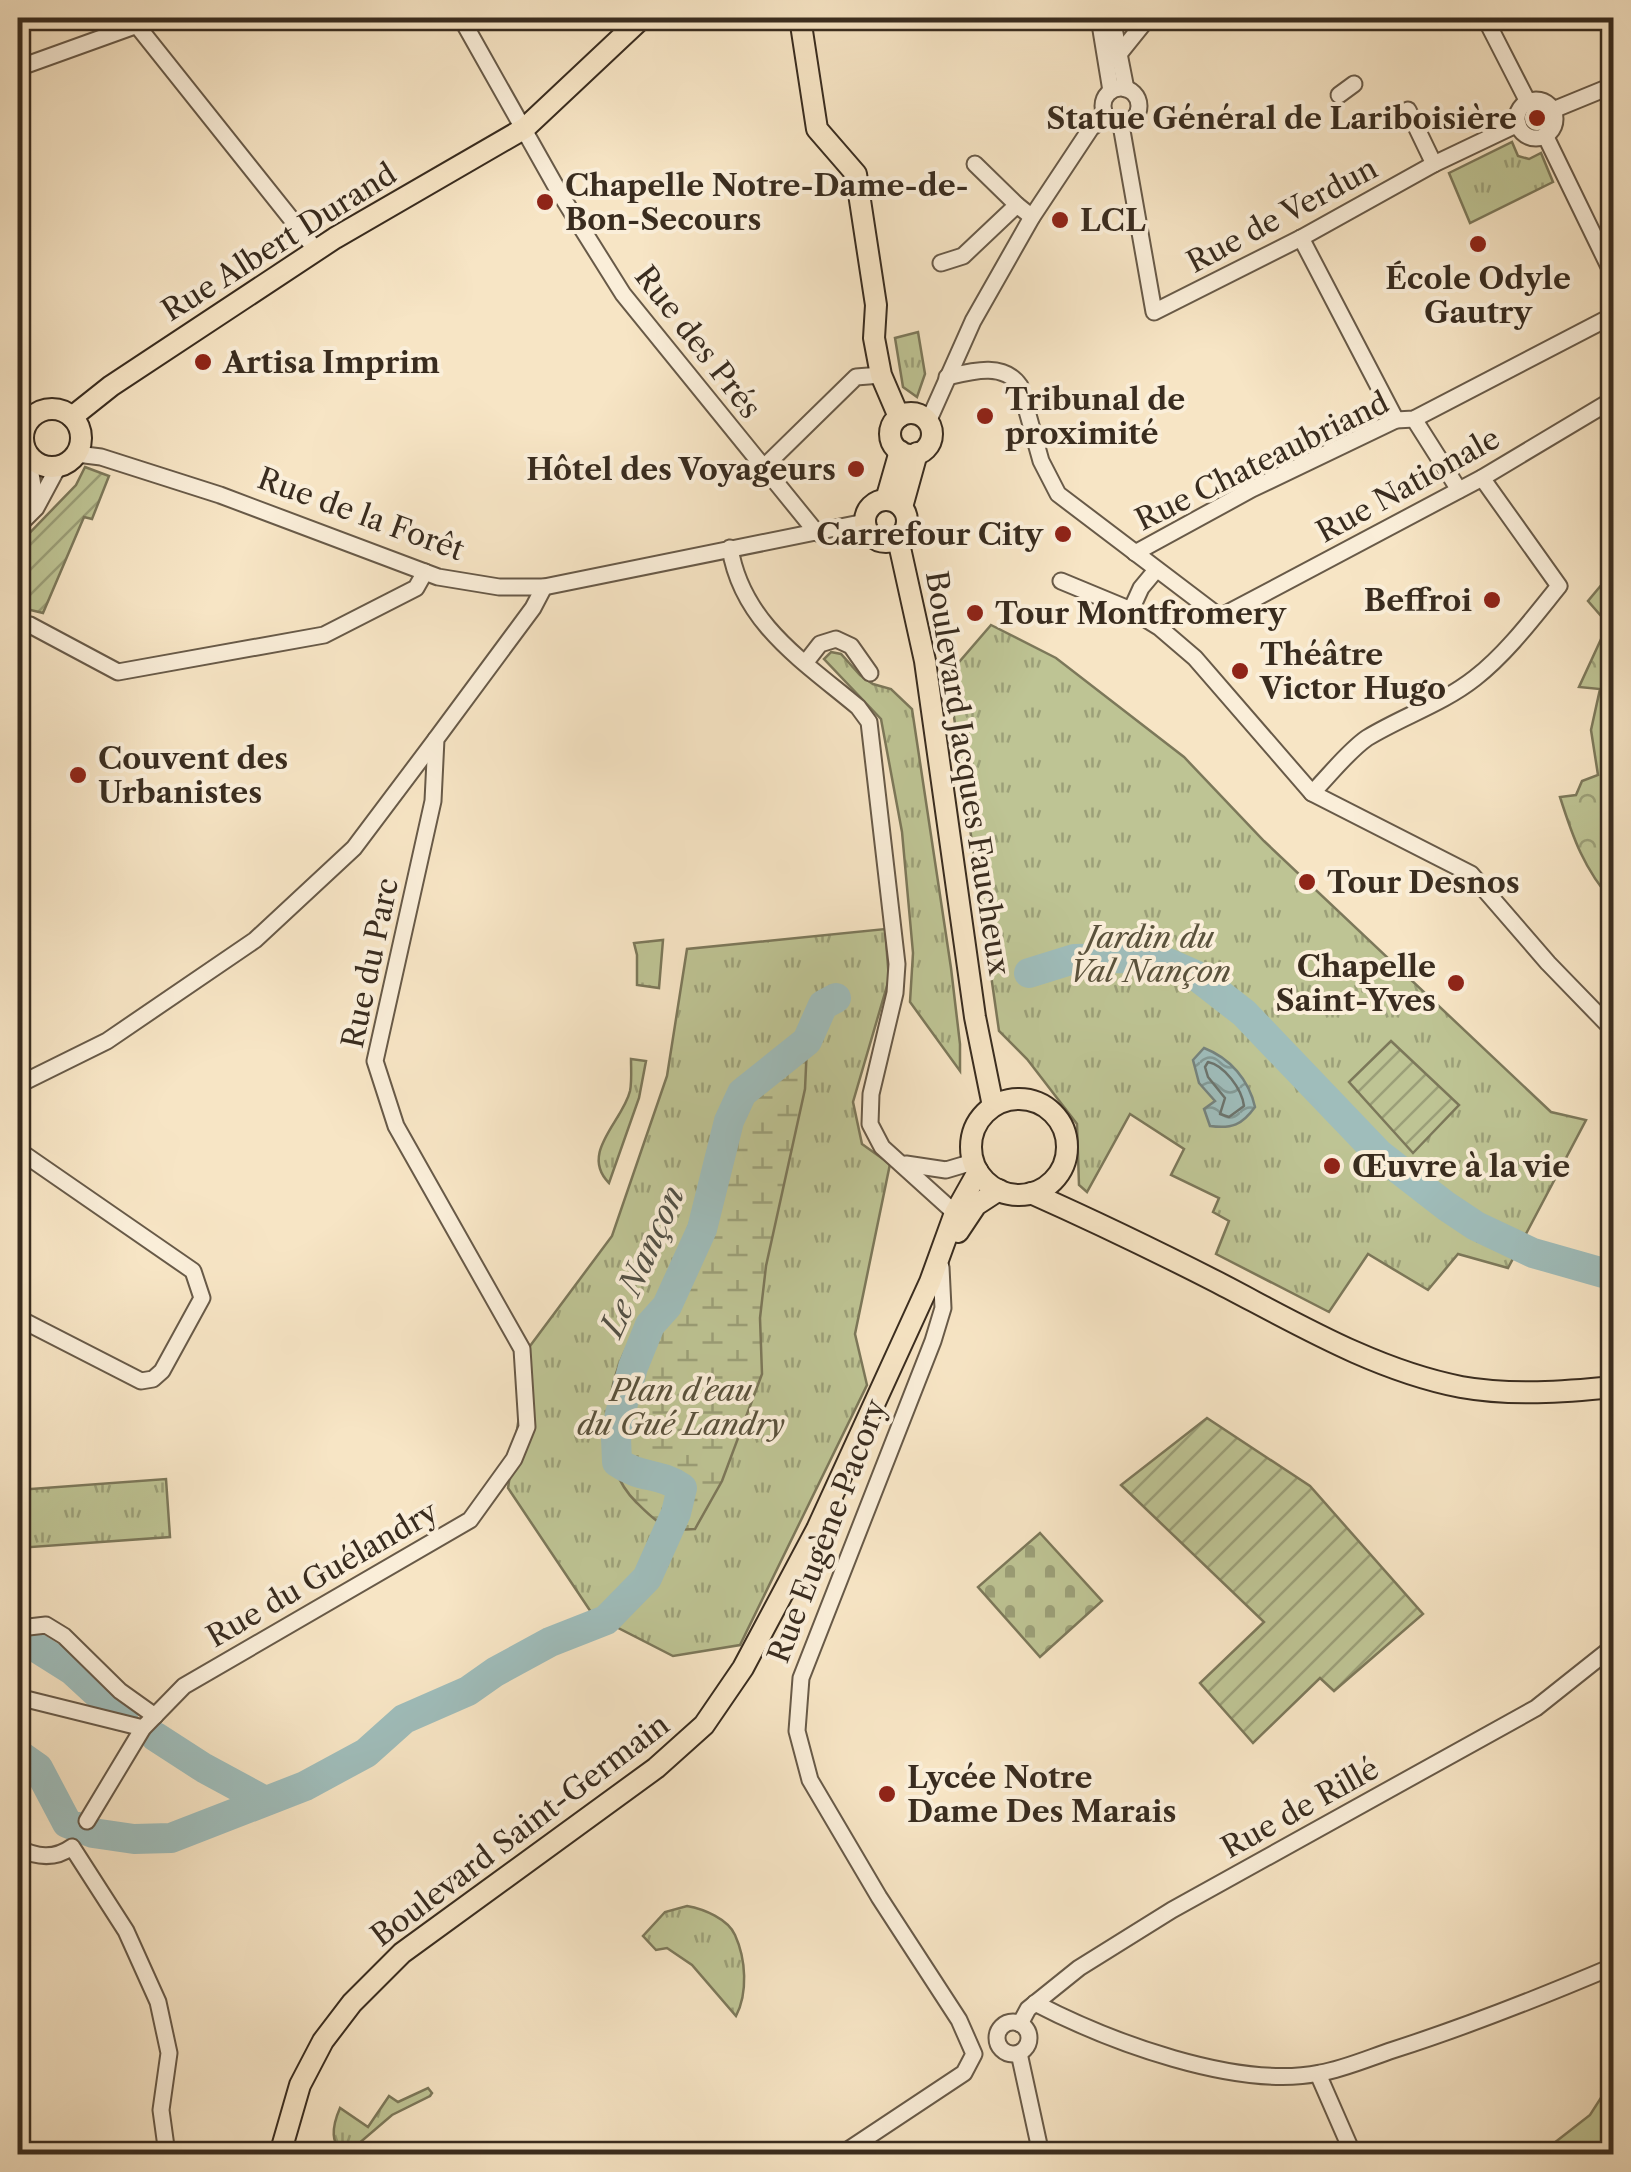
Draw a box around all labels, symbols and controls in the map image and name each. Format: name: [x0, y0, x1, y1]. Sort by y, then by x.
place label: Statue Général de Lariboisière: [1046, 100, 1517, 137]
marker: Statue Général de Lariboisière: [1526, 107, 1548, 129]
street label: Rue de Verdun: [1180, 149, 1384, 281]
street label: Rue Albert Durand: [155, 155, 403, 329]
place label: Chapelle Notre-Dame-de- Bon-Secours: [565, 167, 969, 238]
marker: Chapelle Notre-Dame-de- Bon-Secours: [534, 191, 556, 213]
place label: LCL: [1080, 202, 1146, 239]
marker: LCL: [1049, 209, 1071, 231]
marker: École Odyle Gautry: [1467, 233, 1489, 255]
street label: Rue des Prés: [627, 258, 769, 426]
place label: École Odyle Gautry: [1385, 260, 1571, 331]
place label: Artisa Imprim: [222, 344, 440, 381]
marker: Artisa Imprim: [192, 351, 214, 373]
place label: Tribunal de proximité: [1005, 381, 1185, 452]
street label: Rue Chateaubriand: [1129, 384, 1395, 538]
marker: Tribunal de proximité: [974, 405, 996, 427]
street label: Rue Nationale: [1310, 419, 1506, 551]
place label: Hôtel des Voyageurs: [526, 451, 836, 488]
marker: Hôtel des Voyageurs: [845, 458, 867, 480]
street label: Rue de la Forêt: [253, 460, 470, 569]
place label: Carrefour City: [816, 516, 1045, 553]
marker: Carrefour City: [1052, 523, 1074, 545]
street label: Boulevard Jacques Faucheux: [918, 568, 1018, 978]
place label: Beffroi: [1364, 582, 1472, 619]
marker: Beffroi: [1481, 589, 1503, 611]
place label: Tour Montfromery: [995, 595, 1288, 632]
marker: Tour Montfromery: [964, 602, 986, 624]
place label: Théâtre Victor Hugo: [1259, 636, 1446, 707]
marker: Théâtre Victor Hugo: [1229, 660, 1251, 682]
place label: Couvent des Urbanistes: [98, 740, 288, 811]
marker: Couvent des Urbanistes: [67, 764, 89, 786]
place label: Tour Desnos: [1327, 864, 1520, 901]
marker: Tour Desnos: [1296, 871, 1318, 893]
street label: Rue du Parc: [334, 874, 406, 1052]
park label: Jardin du Val Nançon: [1069, 919, 1231, 990]
place label: Chapelle Saint-Yves: [1275, 948, 1436, 1019]
marker: Chapelle Saint-Yves: [1445, 972, 1467, 994]
place label: Œuvre à la vie: [1352, 1148, 1570, 1185]
marker: Œuvre à la vie: [1321, 1155, 1343, 1177]
water label: Le Nançon: [590, 1180, 692, 1345]
park label: Plan d'eau du Gué Landry: [577, 1372, 785, 1443]
street label: Rue Eugène Pacory: [760, 1394, 894, 1668]
street label: Rue du Guélandry: [200, 1493, 444, 1655]
street label: Boulevard Saint-Germain: [364, 1706, 677, 1954]
street label: Rue de Rillé: [1215, 1750, 1385, 1866]
place label: Lycée Notre Dame Des Marais: [907, 1759, 1176, 1830]
marker: Lycée Notre Dame Des Marais: [876, 1783, 898, 1805]

